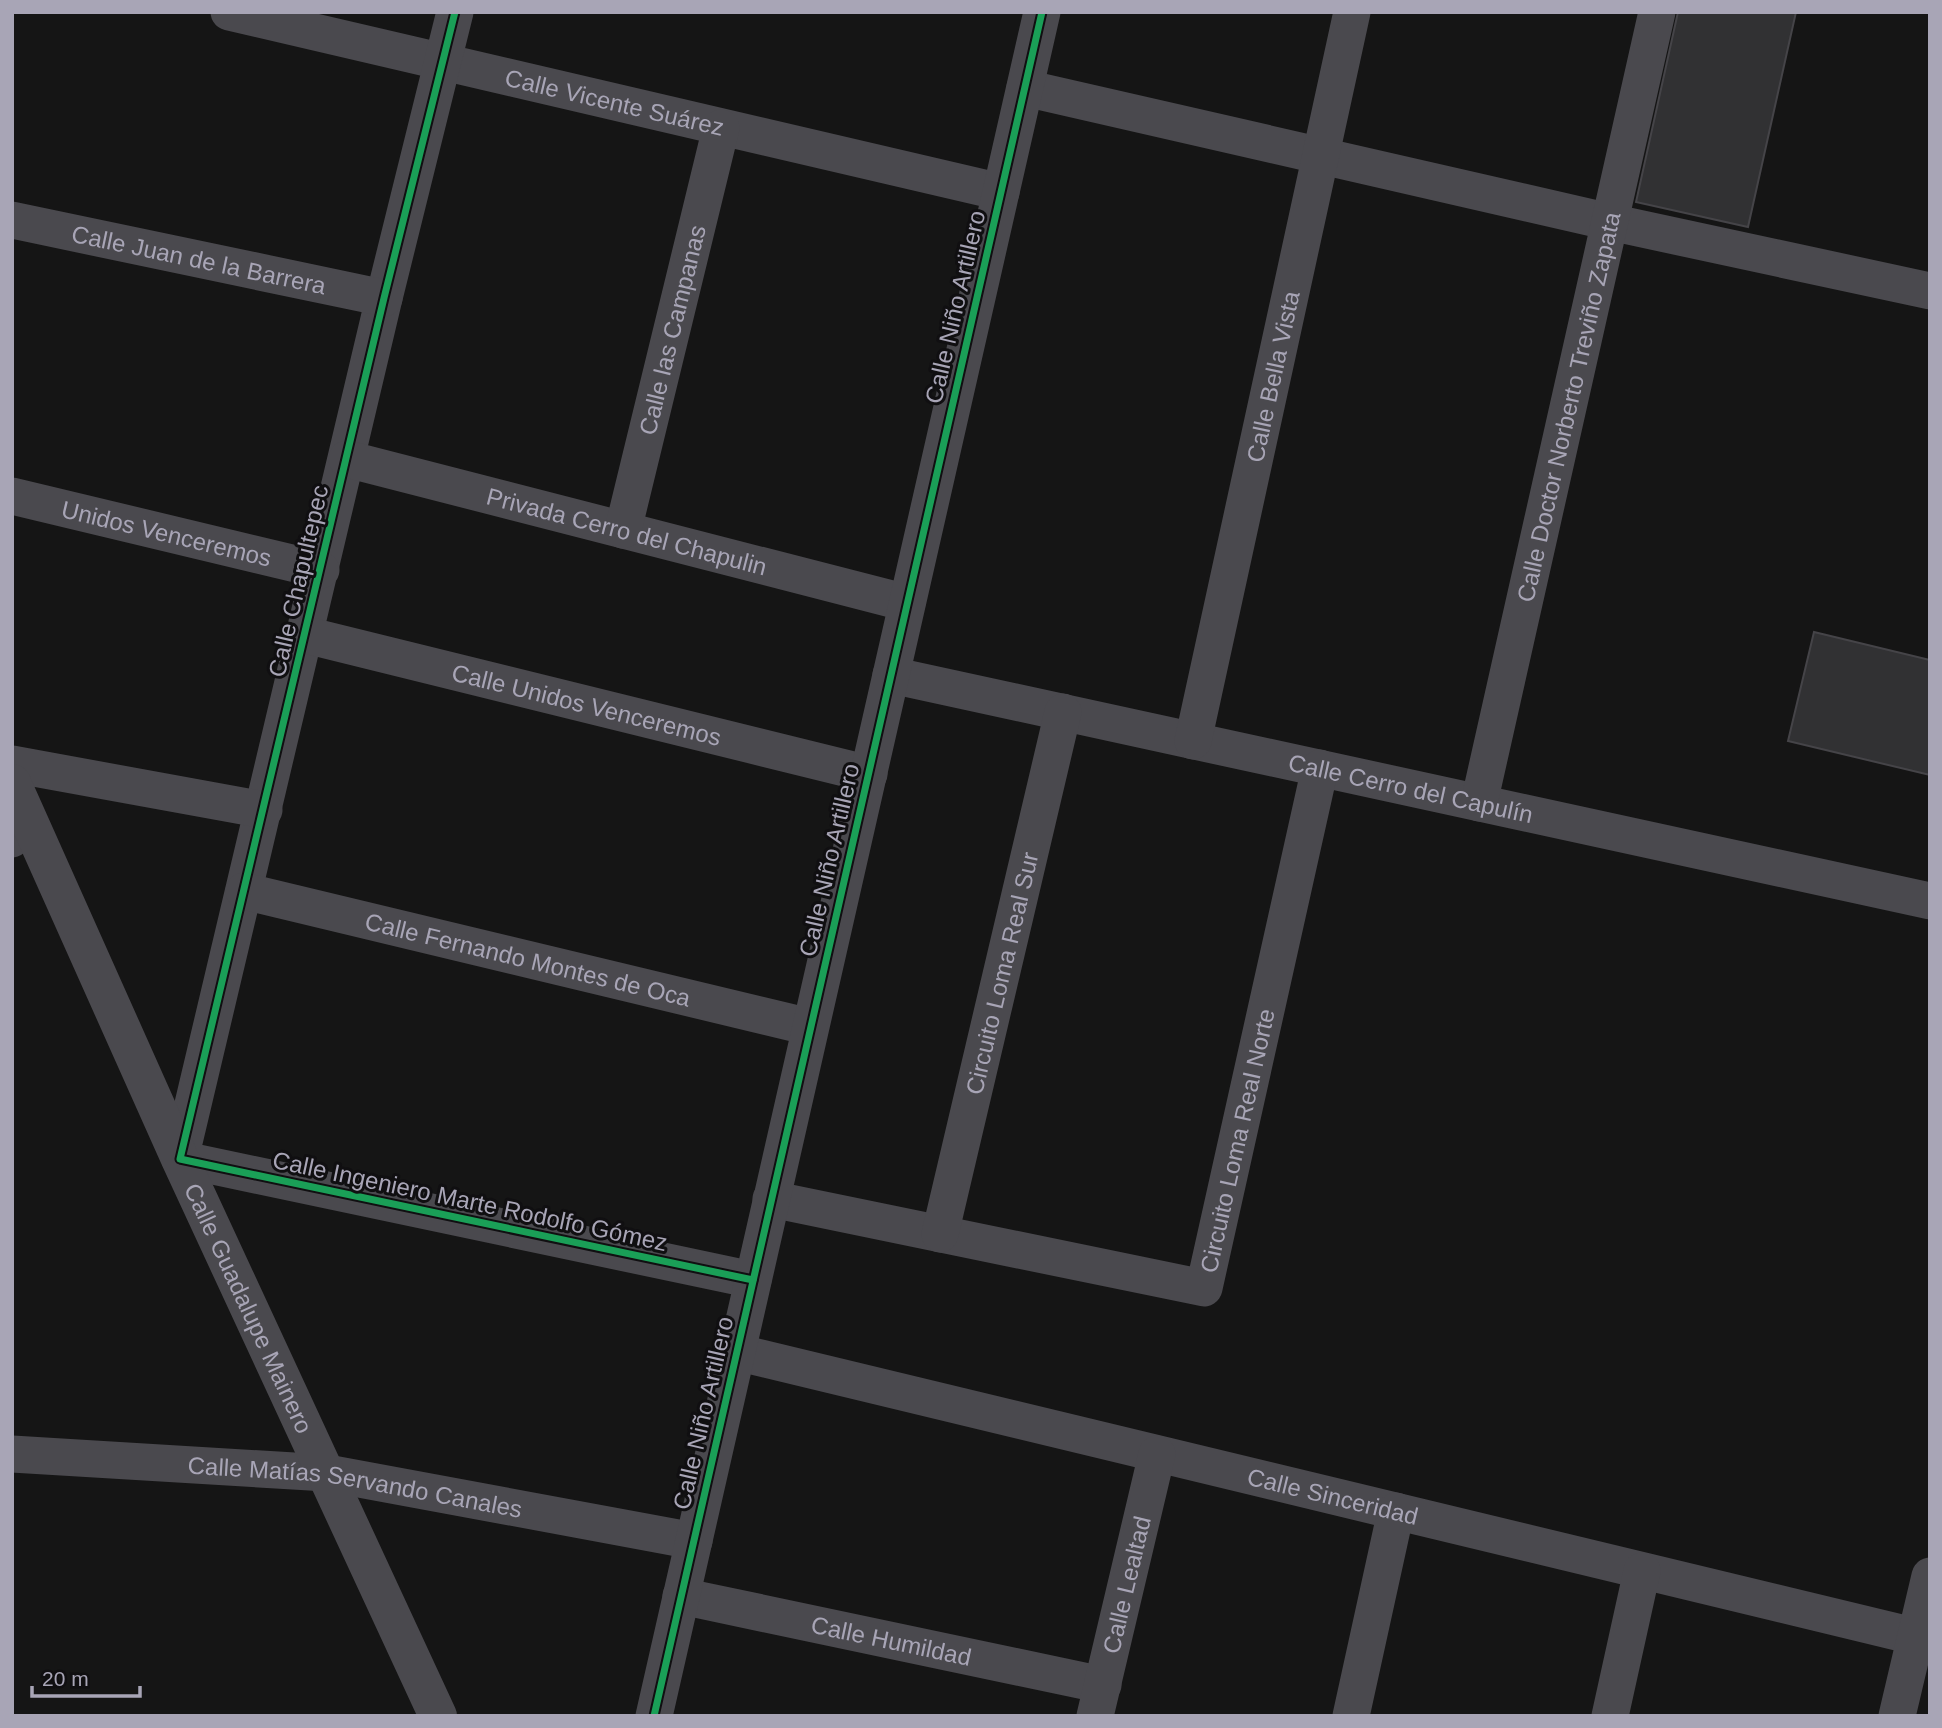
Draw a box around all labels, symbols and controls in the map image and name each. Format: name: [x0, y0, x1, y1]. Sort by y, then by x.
street label: Calle Vicente Suárez: [503, 63, 727, 140]
street label: Calle Niño Artillero: [920, 208, 990, 406]
street label: Calle Doctor Norberto Treviño Zapata: [1511, 209, 1625, 605]
street label: Calle Juan de la Barrera: [69, 219, 329, 299]
street label: Calle las Campanas: [633, 222, 710, 437]
street label: Calle Bella Vista: [1241, 288, 1304, 465]
street label: Calle Chapultepec: [263, 482, 333, 680]
street label: Privada Cerro del Chapulin: [484, 482, 770, 580]
street label: Unidos Venceremos: [59, 495, 274, 571]
street label: Calle Unidos Venceremos: [449, 658, 724, 750]
street label: Calle Cerro del Capulín: [1286, 748, 1536, 828]
street label: Calle Niño Artillero: [794, 761, 864, 959]
street label: Circuito Loma Real Sur: [960, 849, 1043, 1097]
street label: Calle Fernando Montes de Oca: [363, 907, 694, 1011]
street label: Circuito Loma Real Norte: [1194, 1006, 1279, 1275]
street label: Calle Ingeniero Marte Rodolfo Gómez: [270, 1146, 670, 1256]
street label: Calle Guadalupe Mainero: [180, 1179, 318, 1437]
street label: Calle Niño Artillero: [668, 1314, 738, 1512]
street label: Calle Matías Servando Canales: [187, 1451, 524, 1522]
street label: Calle Sinceridad: [1245, 1462, 1421, 1530]
street label: Calle Lealtad: [1097, 1513, 1155, 1656]
street label: Calle Humildad: [809, 1610, 974, 1670]
scale bar: [32, 1654, 140, 1698]
text: 20 m: [42, 1667, 89, 1690]

